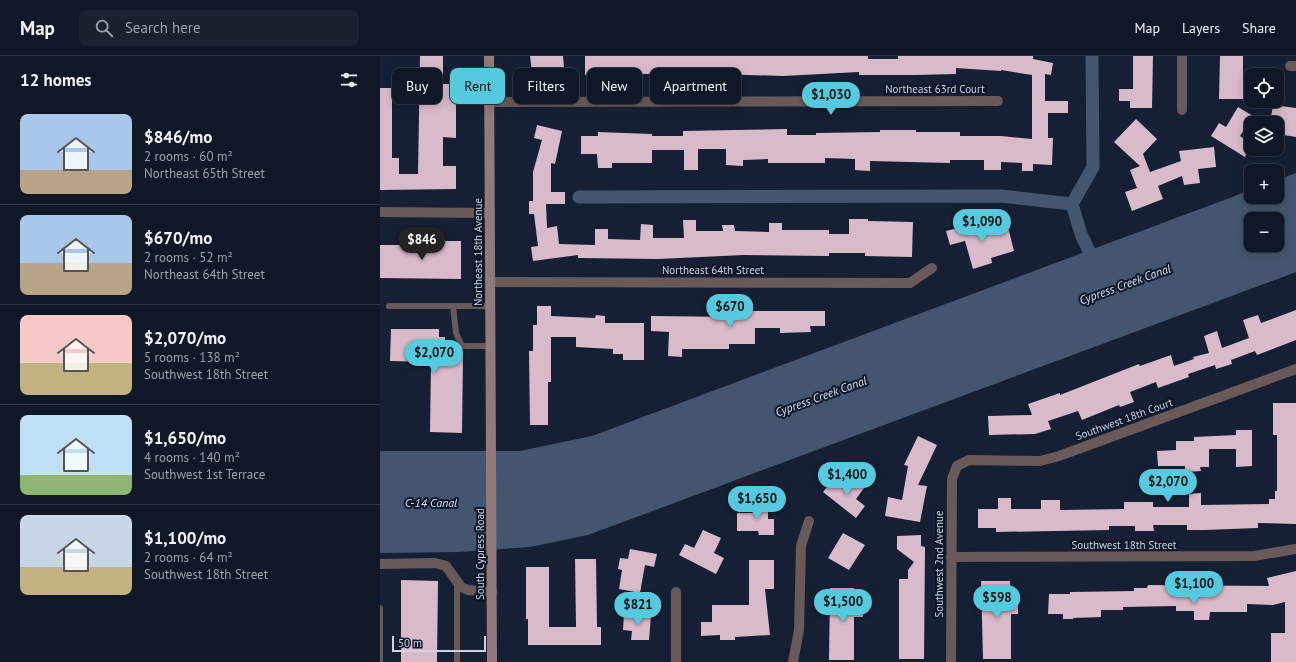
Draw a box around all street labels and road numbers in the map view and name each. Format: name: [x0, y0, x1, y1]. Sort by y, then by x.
street label: Northeast 63rd Court: [885, 82, 985, 96]
street label: Northeast 18th Avenue: [471, 198, 485, 306]
street label: Northeast 64th Street: [662, 263, 764, 277]
street label: Southwest 18th Court: [1073, 395, 1175, 443]
street label: South Cypress Road: [473, 508, 487, 600]
street label: Southwest 2nd Avenue: [932, 510, 946, 618]
street label: Southwest 18th Street: [1071, 538, 1177, 552]

